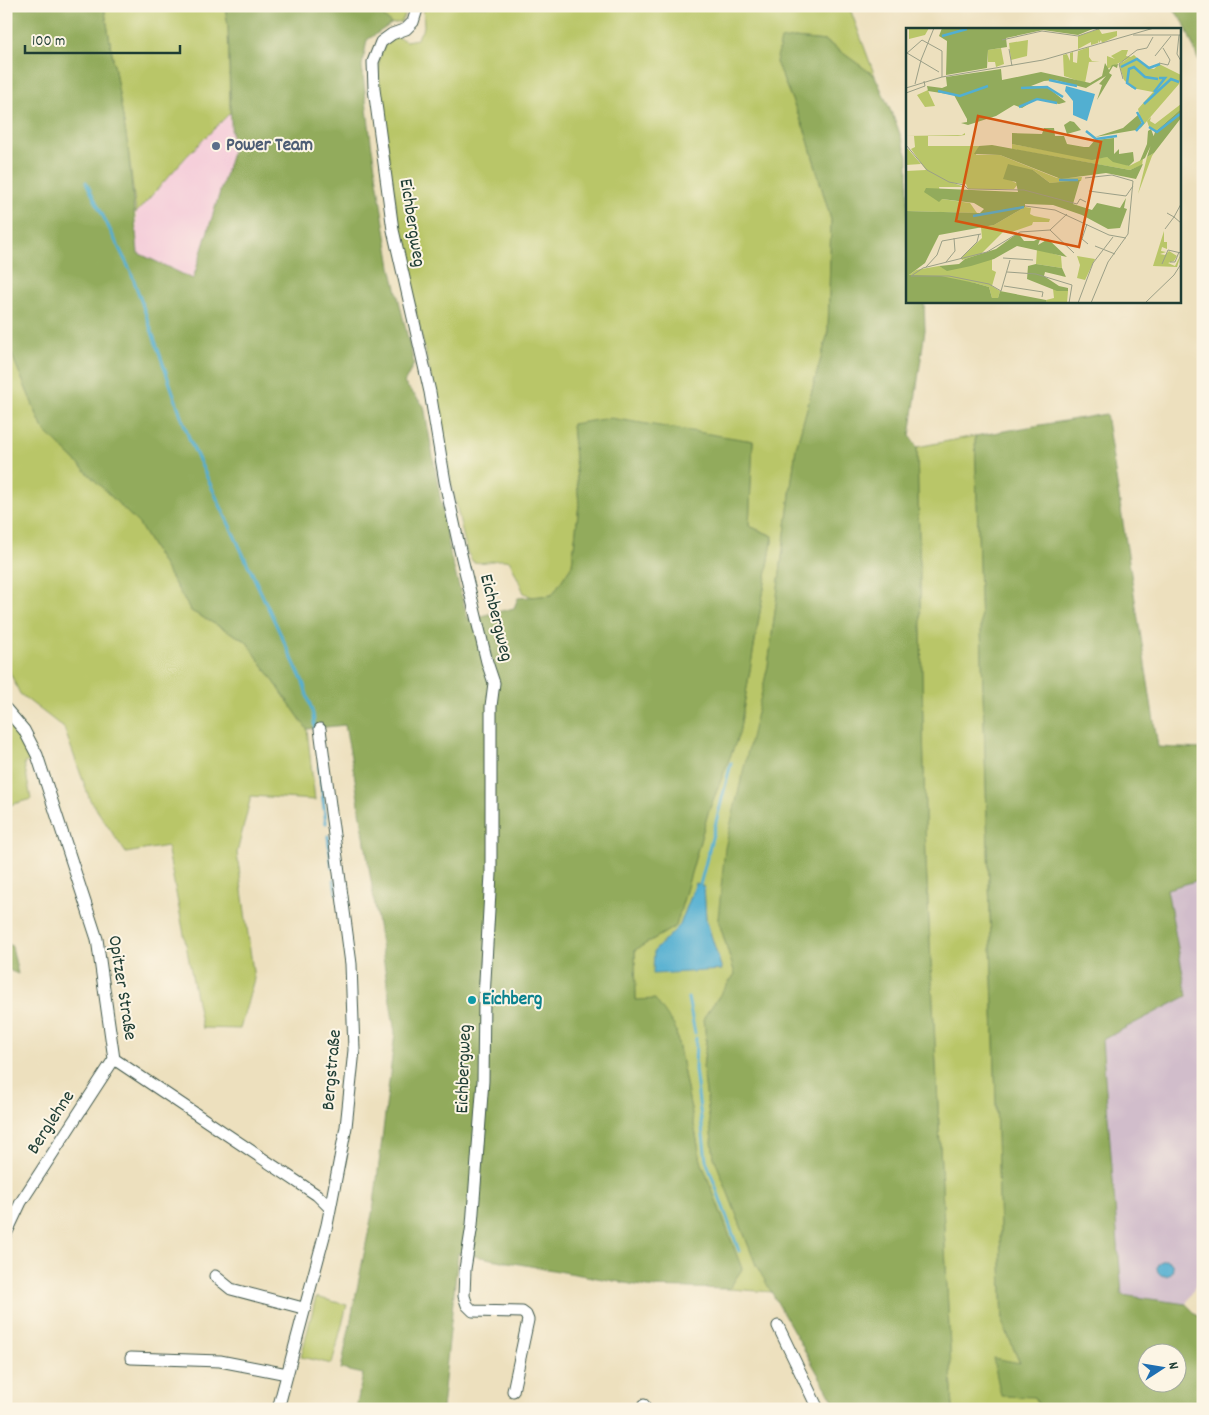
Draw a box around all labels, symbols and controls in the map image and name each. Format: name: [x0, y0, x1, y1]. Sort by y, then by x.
scale bar: [25, 22, 180, 54]
inset map: [906, 28, 1182, 302]
text: 100 m: [32, 31, 65, 53]
place label: Power Team: [226, 133, 313, 160]
marker: Power Team: [210, 140, 222, 152]
street label: Eichbergweg: [391, 177, 431, 269]
street label: Eichbergweg: [471, 571, 519, 665]
street label: Opitzer Straße: [99, 934, 143, 1042]
place label: Eichberg: [482, 987, 542, 1014]
marker: Eichberg: [466, 994, 478, 1006]
street label: Eichbergweg: [450, 1024, 480, 1114]
street label: Bergstraße: [316, 1028, 350, 1112]
street label: Berglehne: [21, 1086, 83, 1160]
north arrow: [1136, 1342, 1186, 1392]
text: N: [1162, 1360, 1183, 1371]

